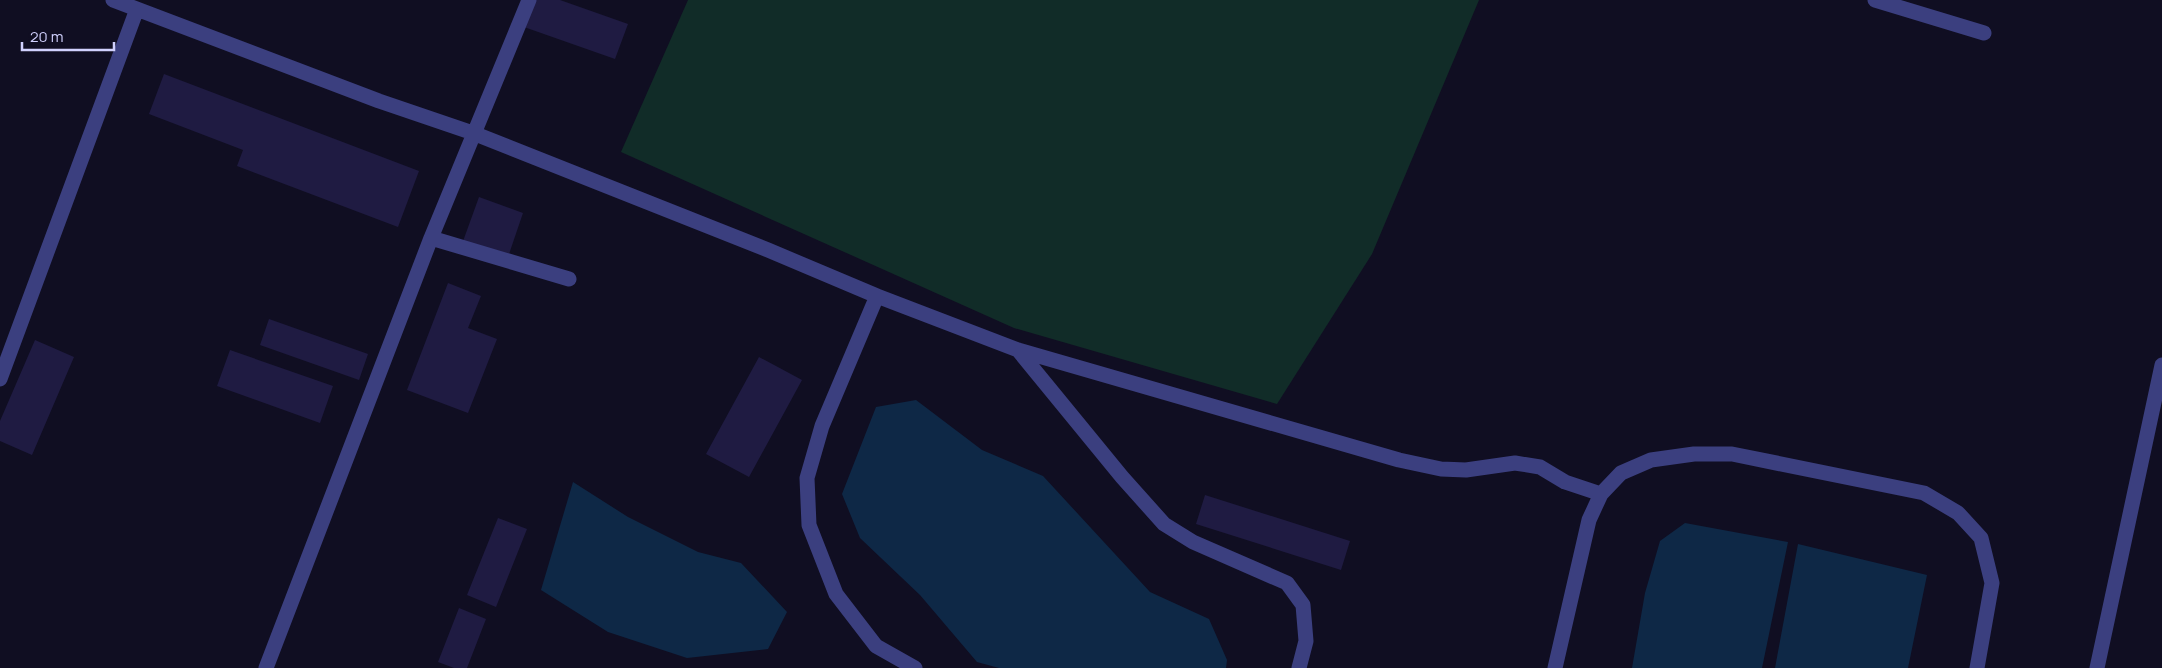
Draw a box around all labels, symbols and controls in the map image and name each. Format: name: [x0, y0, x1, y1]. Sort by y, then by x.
scale bar: [22, 20, 115, 52]
text: 20 m: [30, 26, 63, 47]

